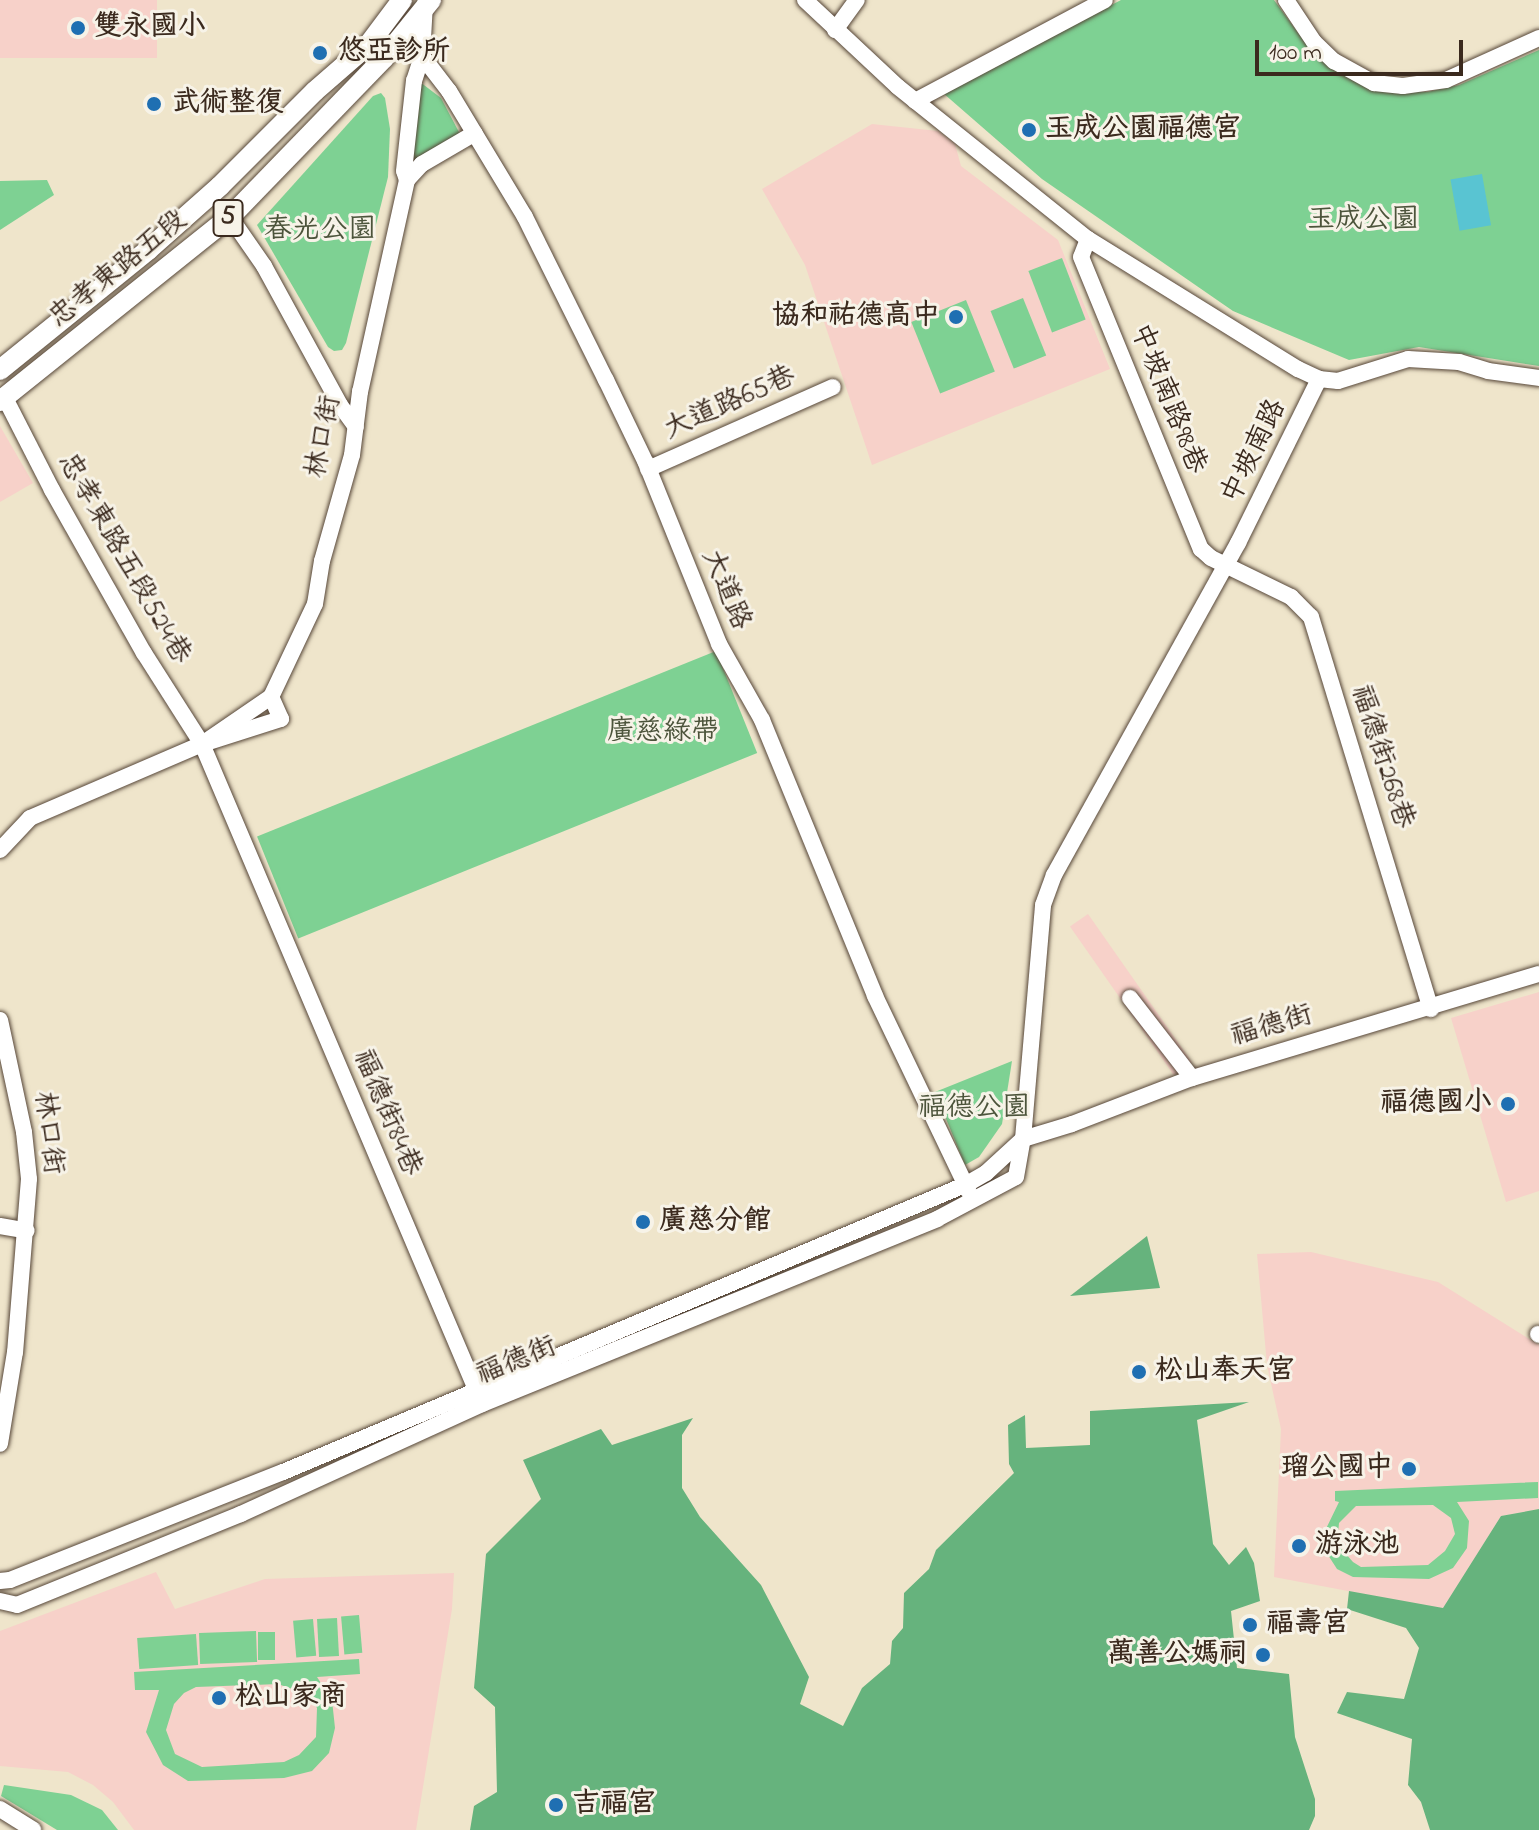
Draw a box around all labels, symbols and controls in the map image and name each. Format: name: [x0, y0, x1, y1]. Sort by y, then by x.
place label: 雙永國小: [94, 11, 206, 45]
marker: 雙永國小: [69, 19, 87, 37]
scale bar: [1259, 24, 1467, 74]
place label: 悠亞診所: [338, 36, 450, 70]
text: 100 m: [1269, 36, 1322, 71]
marker: 悠亞診所: [309, 42, 331, 64]
place label: 武術整復: [172, 87, 284, 121]
marker: 武術整復: [143, 93, 165, 115]
place label: 玉成公園福德宮: [1045, 113, 1241, 147]
marker: 玉成公園福德宮: [1020, 121, 1038, 139]
road number: 5: [212, 196, 244, 240]
street label: 忠孝東路五段: [43, 204, 195, 336]
park label: 玉成公園: [1307, 204, 1419, 238]
park label: 春光公園: [264, 214, 376, 248]
place label: 協和祐德高中: [772, 300, 940, 334]
marker: 協和祐德高中: [947, 308, 965, 326]
street label: 中坡南路98巷: [1122, 319, 1212, 479]
street label: 大道路65巷: [659, 360, 801, 448]
street label: 林口街: [300, 393, 350, 481]
street label: 中坡南路: [1215, 394, 1295, 510]
street label: 忠孝東路五段524巷: [49, 448, 197, 670]
street label: 大道路: [693, 545, 757, 635]
street label: 福德街268巷: [1342, 681, 1420, 833]
park label: 廣慈綠帶: [607, 716, 719, 750]
street label: 福德街: [1227, 999, 1317, 1055]
street label: 福德街84巷: [344, 1045, 428, 1181]
place label: 福德國小: [1380, 1087, 1492, 1121]
street label: 林口街: [25, 1089, 69, 1177]
park label: 福德公園: [918, 1092, 1030, 1126]
marker: 福德國小: [1499, 1095, 1517, 1113]
place label: 廣慈分館: [659, 1205, 771, 1239]
marker: 廣慈分館: [634, 1213, 652, 1231]
street label: 福德街: [472, 1331, 562, 1393]
place label: 松山奉天宮: [1155, 1355, 1295, 1389]
marker: 松山奉天宮: [1130, 1363, 1148, 1381]
place label: 瑠公國中: [1281, 1452, 1393, 1486]
marker: 瑠公國中: [1400, 1460, 1418, 1478]
place label: 游泳池: [1315, 1529, 1399, 1563]
marker: 游泳池: [1290, 1537, 1308, 1555]
place label: 福壽宮: [1266, 1608, 1350, 1642]
marker: 福壽宮: [1241, 1616, 1259, 1634]
place label: 萬善公媽祠: [1107, 1638, 1247, 1672]
marker: 萬善公媽祠: [1254, 1646, 1272, 1664]
place label: 松山家商: [235, 1681, 347, 1715]
marker: 松山家商: [210, 1689, 228, 1707]
place label: 吉福宮: [572, 1788, 656, 1822]
marker: 吉福宮: [547, 1796, 565, 1814]

